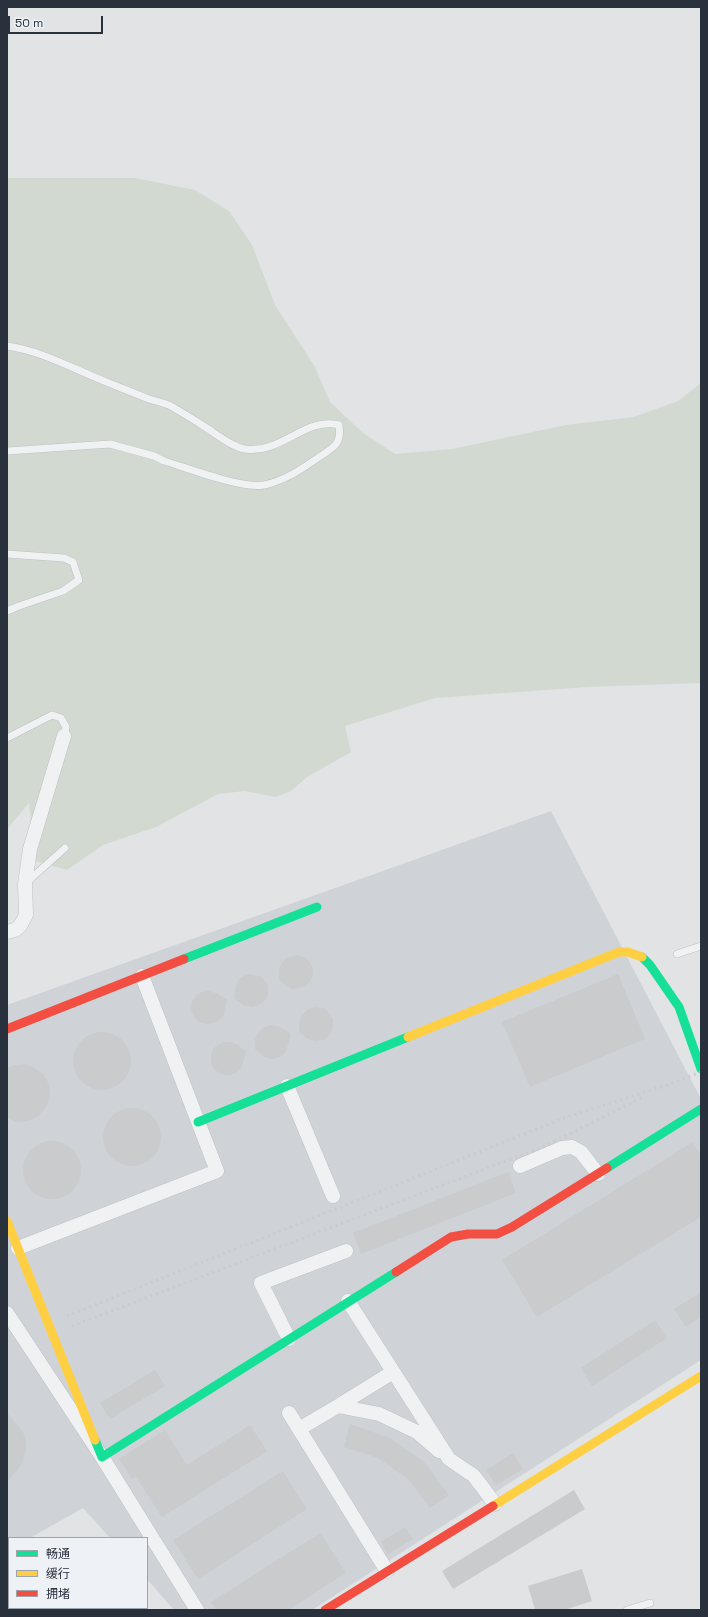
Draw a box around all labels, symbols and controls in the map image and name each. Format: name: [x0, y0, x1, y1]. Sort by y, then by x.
scale bar: [10, 8, 105, 34]
text: 50 m: [15, 15, 43, 31]
legend: [8, 1537, 148, 1609]
text: 畅通: [46, 1546, 70, 1562]
text: 缓行: [46, 1566, 70, 1582]
text: 拥堵: [46, 1586, 70, 1602]

